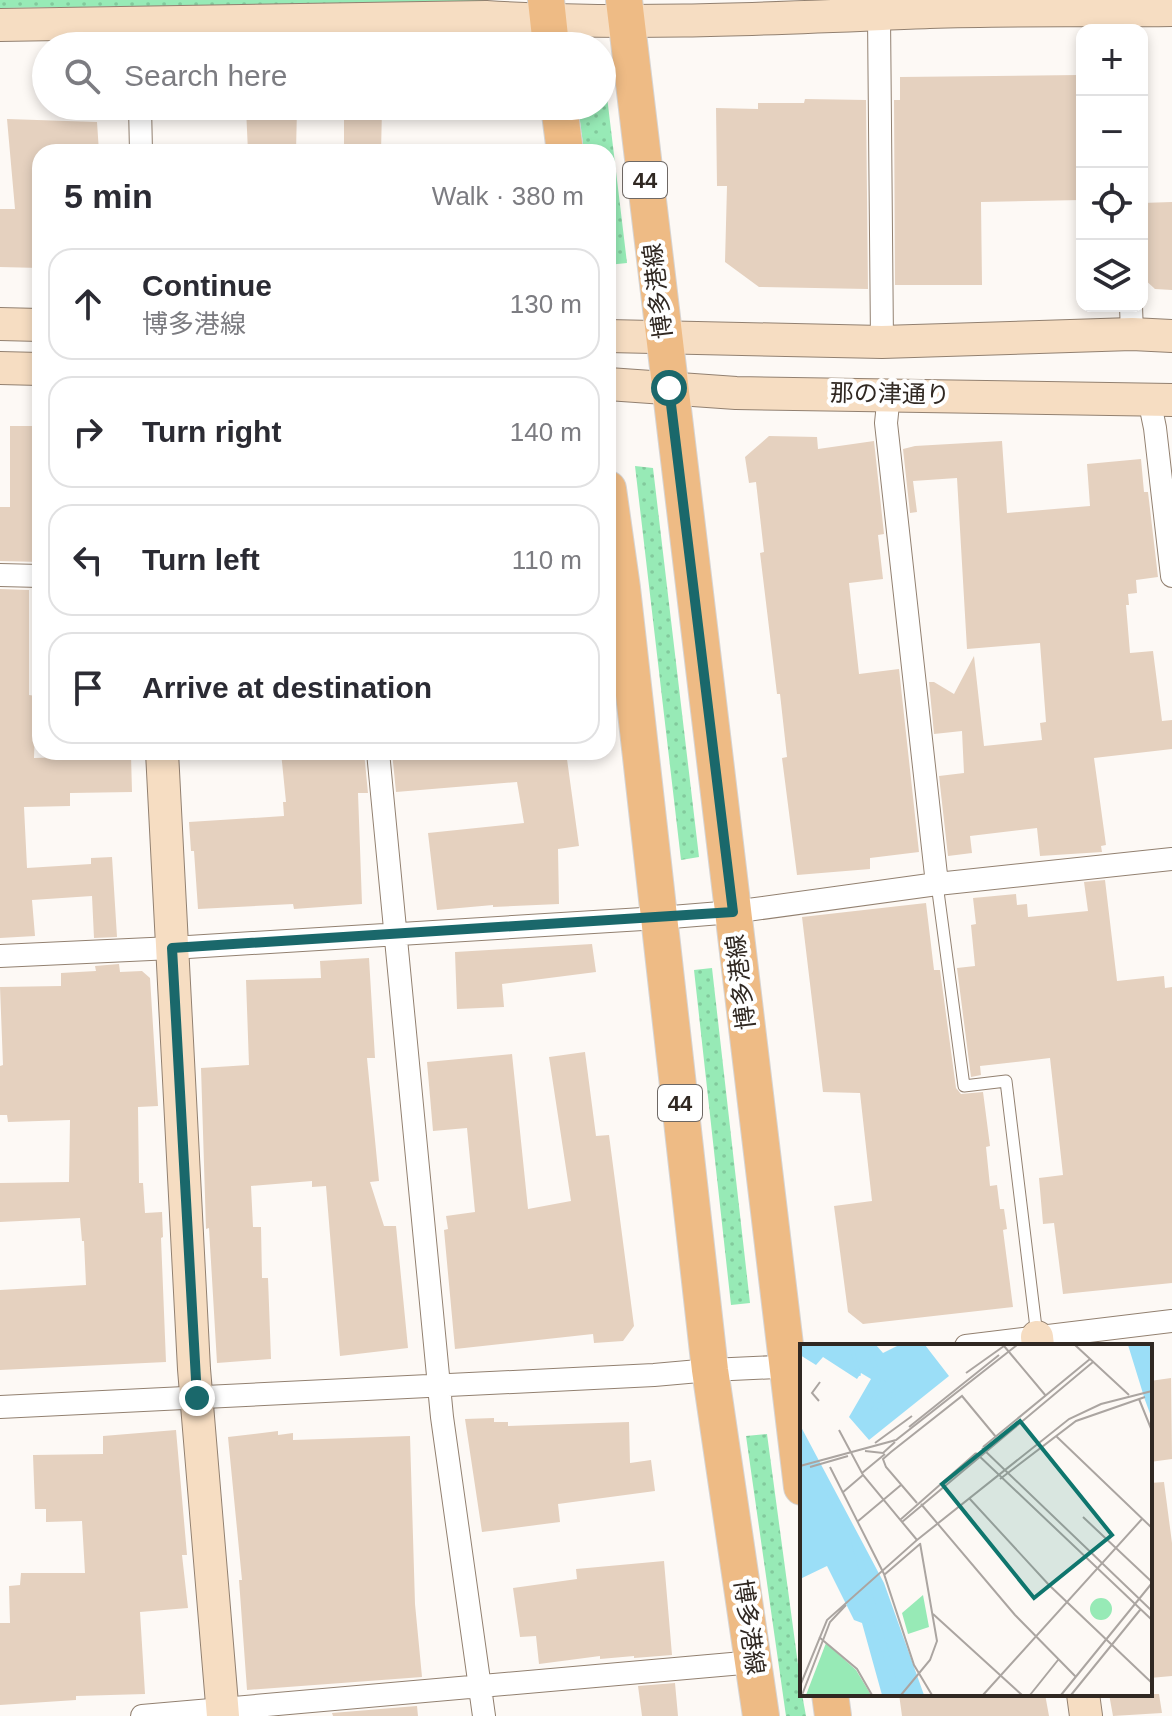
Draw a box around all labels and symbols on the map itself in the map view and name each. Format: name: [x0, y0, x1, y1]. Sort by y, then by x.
road number: 44: [623, 162, 667, 198]
street label: 博多港線: [638, 242, 677, 340]
route start: [651, 370, 687, 406]
street label: 那の津通り: [830, 379, 950, 408]
street label: 博多港線: [721, 933, 760, 1031]
road number: 44: [658, 1085, 702, 1121]
inset map: [800, 1344, 1152, 1696]
route end: [179, 1380, 215, 1416]
street label: 博多港線: [729, 1578, 770, 1676]

